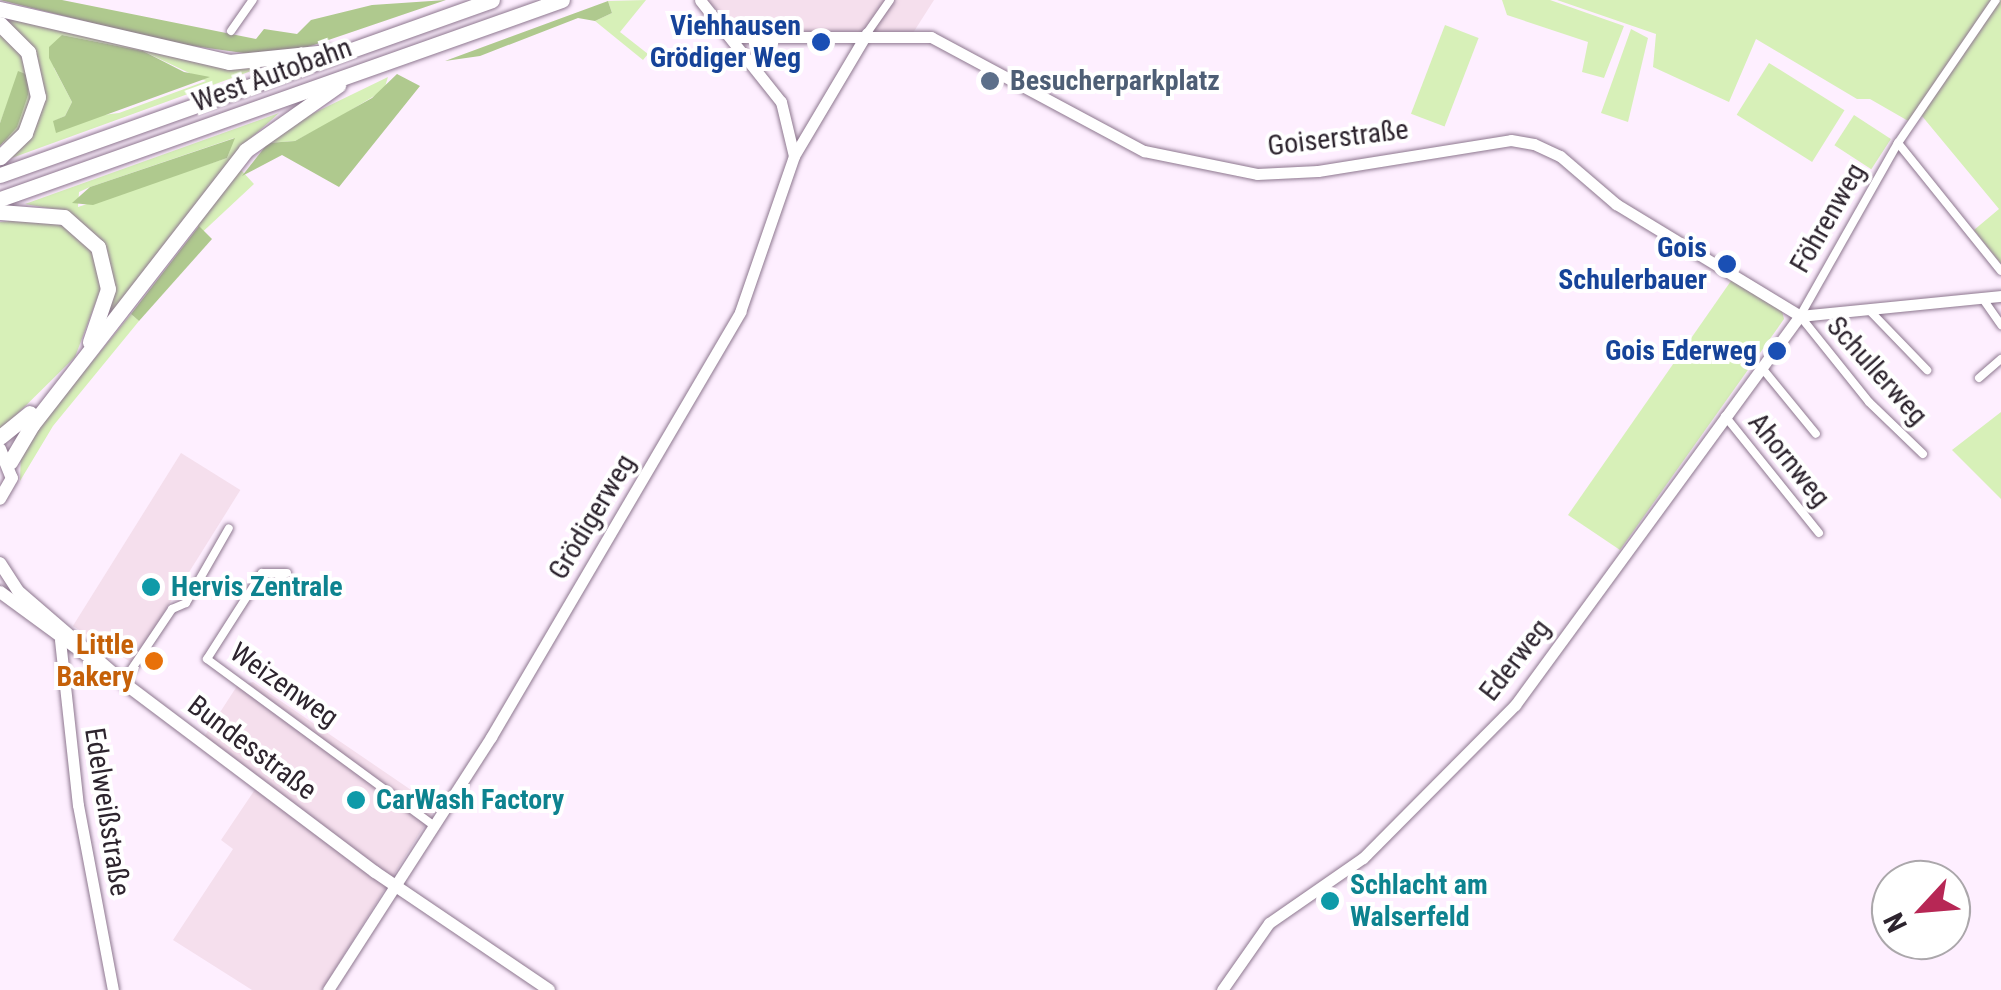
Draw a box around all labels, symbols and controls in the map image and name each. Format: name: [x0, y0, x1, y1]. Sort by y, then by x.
place label: Viehhausen Grödiger Weg: [650, 9, 801, 75]
street label: West Autobahn: [188, 31, 356, 119]
marker: Viehhausen Grödiger Weg: [810, 31, 832, 53]
place label: Besucherparkplatz: [1010, 64, 1220, 98]
marker: Besucherparkplatz: [979, 70, 1001, 92]
street label: Goiserstraße: [1266, 113, 1410, 163]
street label: Föhrenweg: [1783, 157, 1873, 279]
place label: Gois Schulerbauer: [1558, 231, 1707, 297]
marker: Gois Schulerbauer: [1716, 253, 1738, 275]
street label: Schullerweg: [1820, 310, 1934, 432]
place label: Gois Ederweg: [1605, 334, 1757, 368]
marker: Gois Ederweg: [1766, 340, 1788, 362]
street label: Ahornweg: [1741, 406, 1837, 514]
street label: Grödigerweg: [542, 448, 642, 586]
place label: Hervis Zentrale: [171, 570, 343, 604]
marker: Hervis Zentrale: [140, 576, 162, 598]
street label: Ederweg: [1473, 612, 1557, 708]
place label: Little Bakery: [57, 628, 134, 694]
street label: Weizenweg: [223, 636, 345, 734]
marker: Little Bakery: [143, 650, 165, 672]
street label: Bundesstraße: [181, 689, 323, 807]
street label: Edelweißstraße: [77, 726, 137, 898]
place label: CarWash Factory: [376, 783, 564, 817]
marker: CarWash Factory: [345, 789, 367, 811]
north arrow: [1871, 860, 1971, 960]
place label: Schlacht am Walserfeld: [1350, 868, 1488, 934]
marker: Schlacht am Walserfeld: [1319, 890, 1341, 912]
text: N: [1877, 908, 1914, 937]

